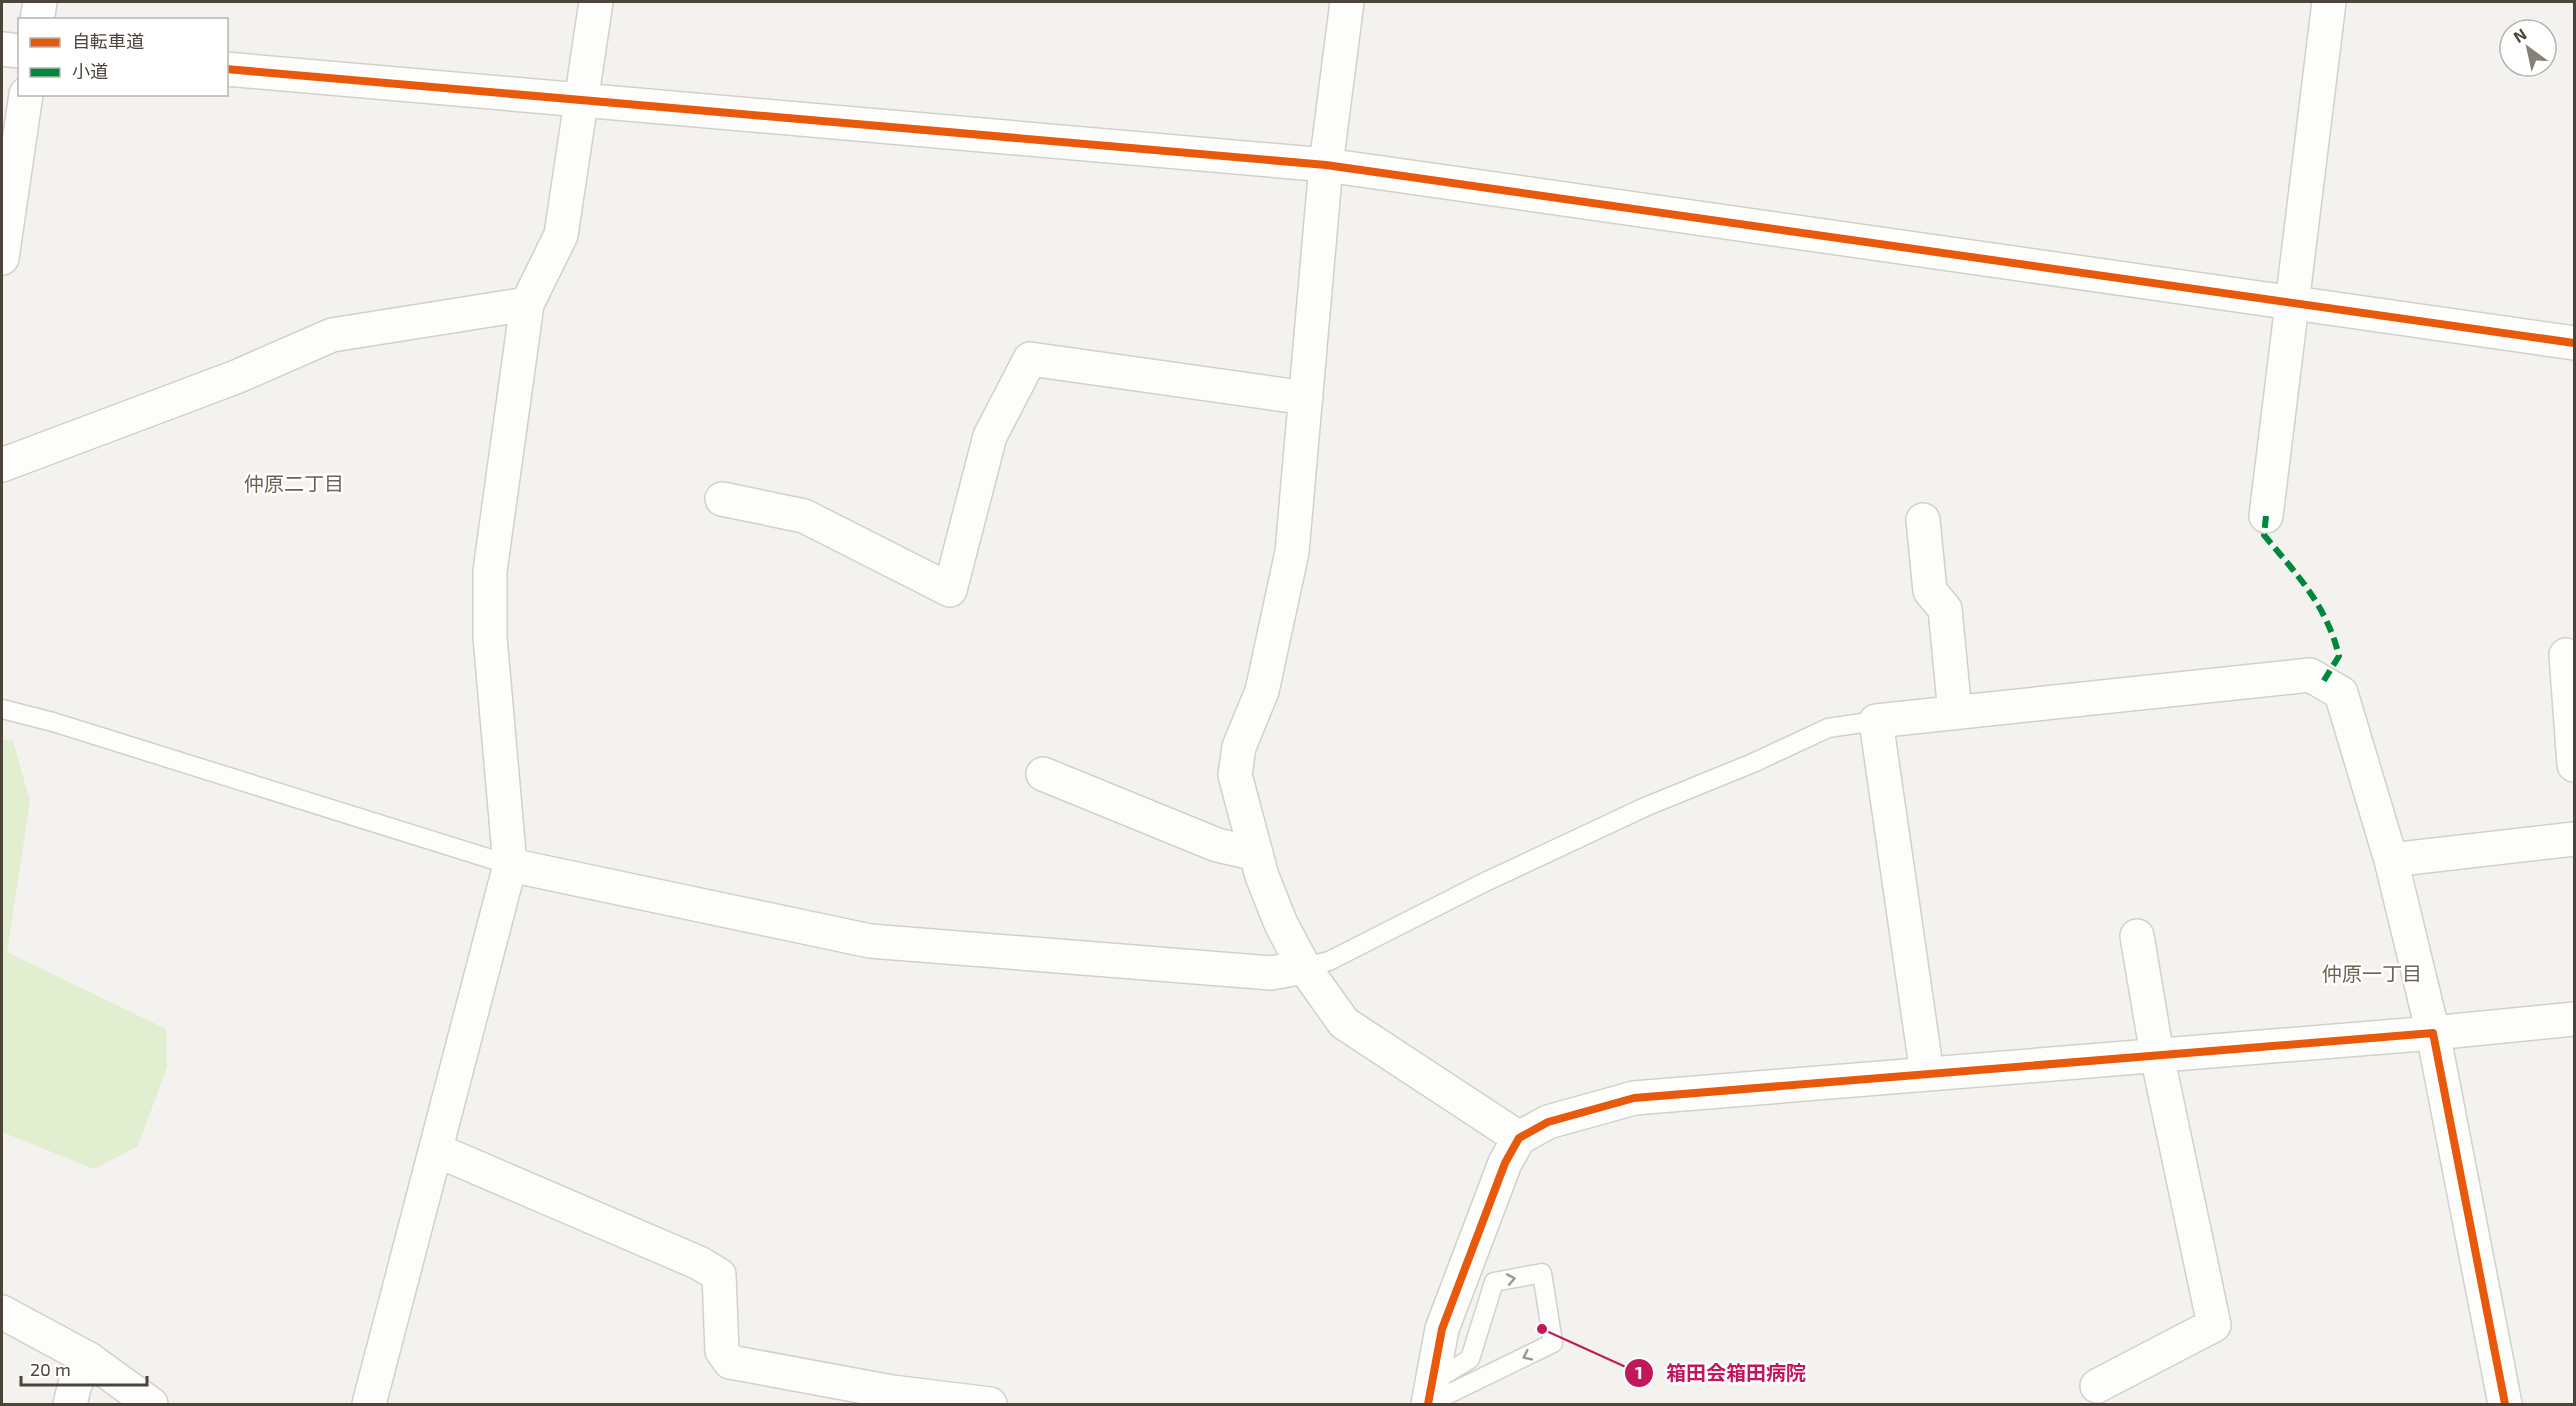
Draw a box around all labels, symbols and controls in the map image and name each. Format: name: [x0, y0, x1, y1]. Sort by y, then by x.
legend: [18, 18, 228, 96]
north arrow: [2498, 18, 2558, 78]
text: N: [2510, 24, 2530, 46]
text: 自転車道: [72, 30, 144, 52]
text: 小道: [72, 60, 108, 82]
district label: 仲原二丁目: [244, 471, 344, 495]
district label: 仲原一丁目: [2322, 961, 2422, 985]
one-way arrow: [1506, 1273, 1516, 1286]
scale bar: [21, 1349, 147, 1387]
one-way arrow: [1523, 1349, 1534, 1360]
callout: 箱田会箱田病院: [1624, 1354, 1818, 1392]
text: 20 m: [30, 1358, 71, 1380]
text: 箱田会箱田病院: [1666, 1360, 1806, 1384]
text: 1: [1635, 1361, 1643, 1383]

